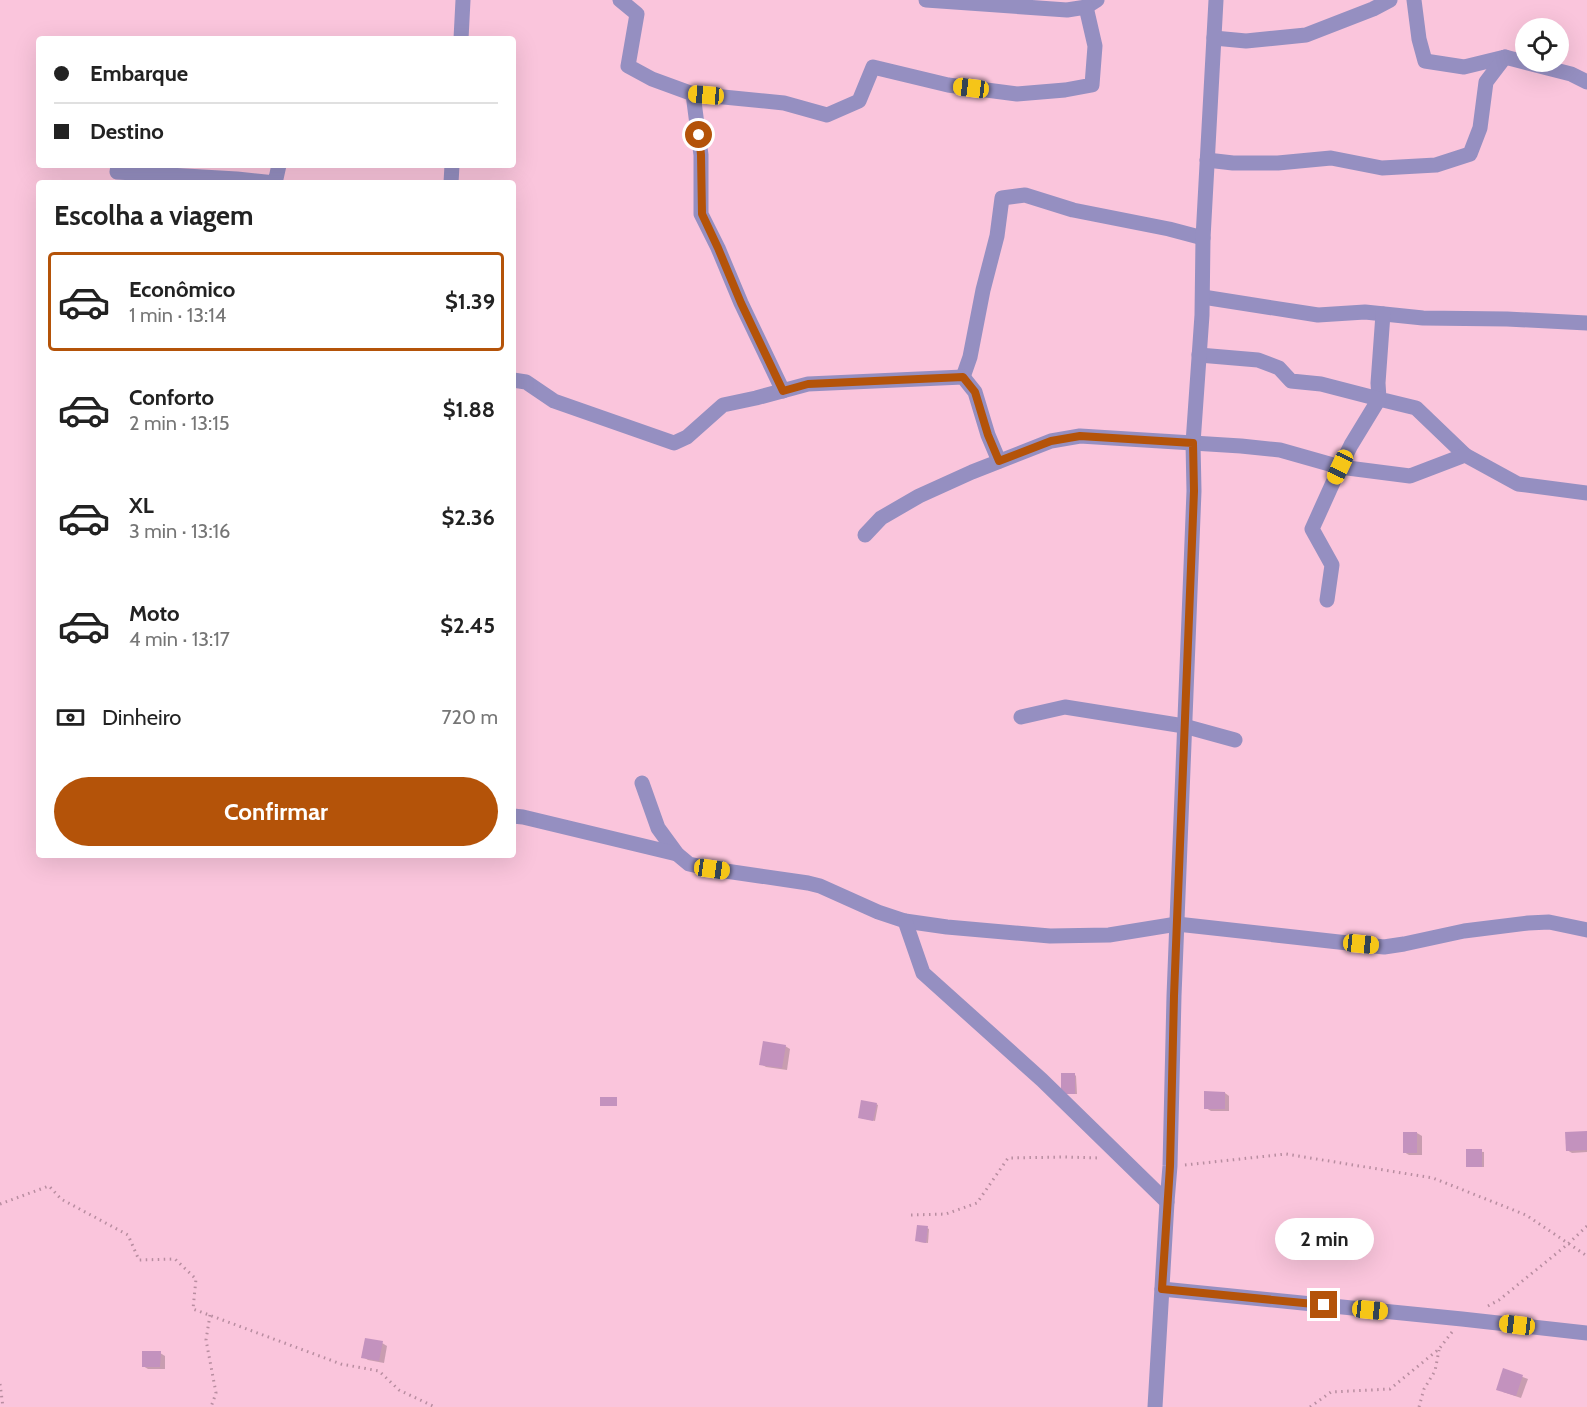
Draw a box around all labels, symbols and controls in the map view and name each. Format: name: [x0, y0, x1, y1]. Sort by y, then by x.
map controls: [1515, 18, 1569, 72]
button: locate: [1515, 18, 1569, 72]
text: Embarque: [90, 60, 188, 87]
car: [952, 77, 990, 99]
car: [687, 84, 725, 106]
text: Destino: [90, 118, 164, 145]
route start: [685, 121, 712, 148]
text: Escolha a viagem: [54, 199, 253, 232]
icon: car: [57, 275, 111, 329]
text: Econômico: [129, 276, 235, 303]
text: $1.39: [445, 288, 495, 315]
text: 1 min · 13:14: [129, 303, 226, 327]
icon: car: [57, 383, 111, 437]
text: Conforto: [129, 384, 214, 411]
text: $1.88: [443, 396, 495, 423]
text: 2 min · 13:15: [129, 411, 230, 435]
car: [1324, 447, 1356, 487]
icon: car: [57, 491, 111, 545]
text: XL: [129, 492, 154, 519]
text: $2.36: [441, 504, 495, 531]
text: 3 min · 13:16: [129, 519, 230, 543]
icon: car: [57, 599, 111, 653]
text: Moto: [129, 600, 180, 627]
text: $2.45: [440, 612, 495, 639]
text: 4 min · 13:17: [129, 627, 230, 651]
icon: cash: [54, 701, 87, 734]
text: Dinheiro: [102, 704, 181, 731]
text: 720 m: [441, 705, 498, 729]
button: Confirmar: [54, 777, 498, 846]
car: [693, 858, 731, 880]
car: [1342, 933, 1380, 955]
callout: 2 min: [1274, 1218, 1374, 1260]
text: 2 min: [1300, 1227, 1349, 1251]
route end: [1310, 1291, 1337, 1318]
car: [1351, 1299, 1389, 1321]
car: [1498, 1314, 1536, 1336]

